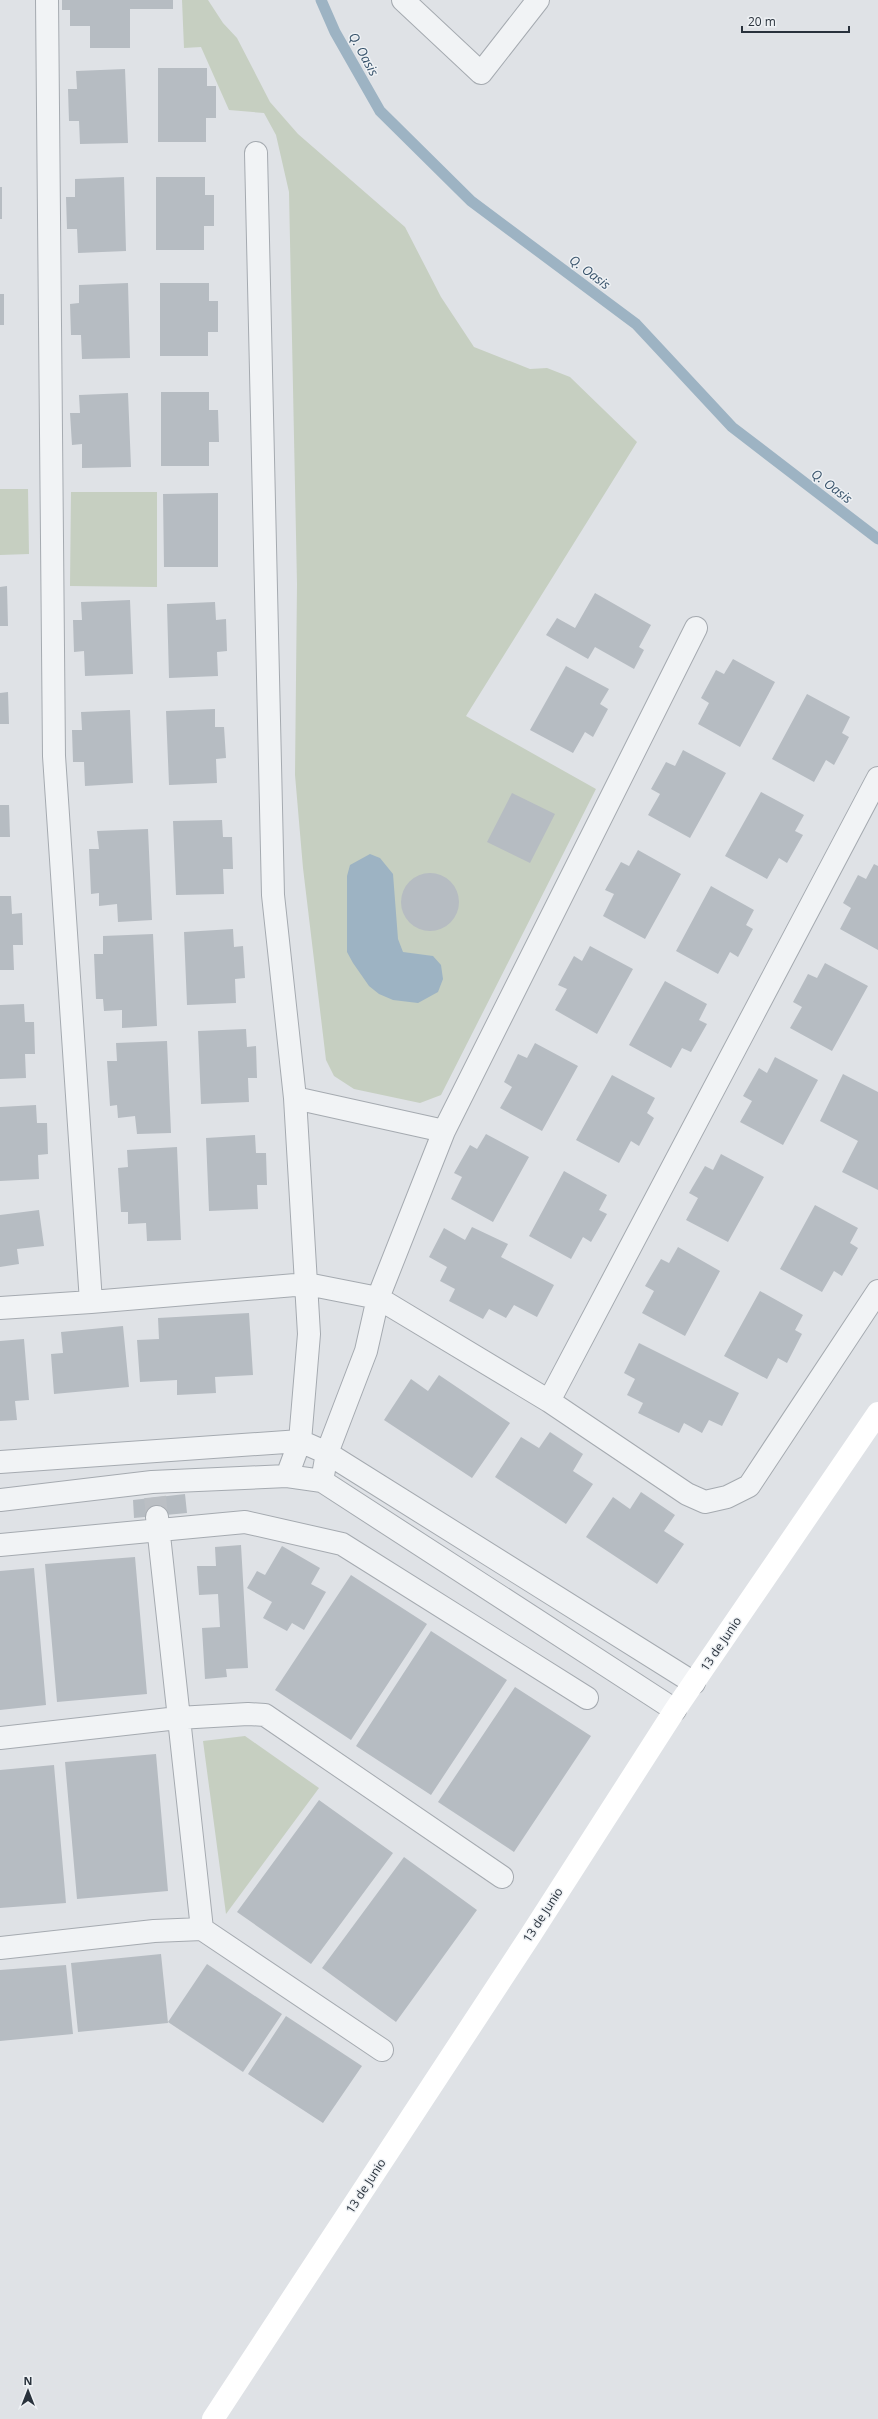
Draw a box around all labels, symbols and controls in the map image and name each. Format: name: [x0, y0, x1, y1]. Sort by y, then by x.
scale bar: [742, 8, 849, 34]
text: 20 m: [748, 13, 776, 30]
water label: Q. Oasis: [345, 29, 384, 79]
water label: Q. Oasis: [566, 251, 615, 294]
water label: Q. Oasis: [808, 465, 857, 508]
street label: 13 de Junio: [696, 1613, 745, 1674]
street label: 13 de Junio: [519, 1884, 567, 1945]
street label: 13 de Junio: [342, 2155, 390, 2216]
north arrow: [8, 2371, 48, 2411]
text: N: [24, 2373, 32, 2388]

